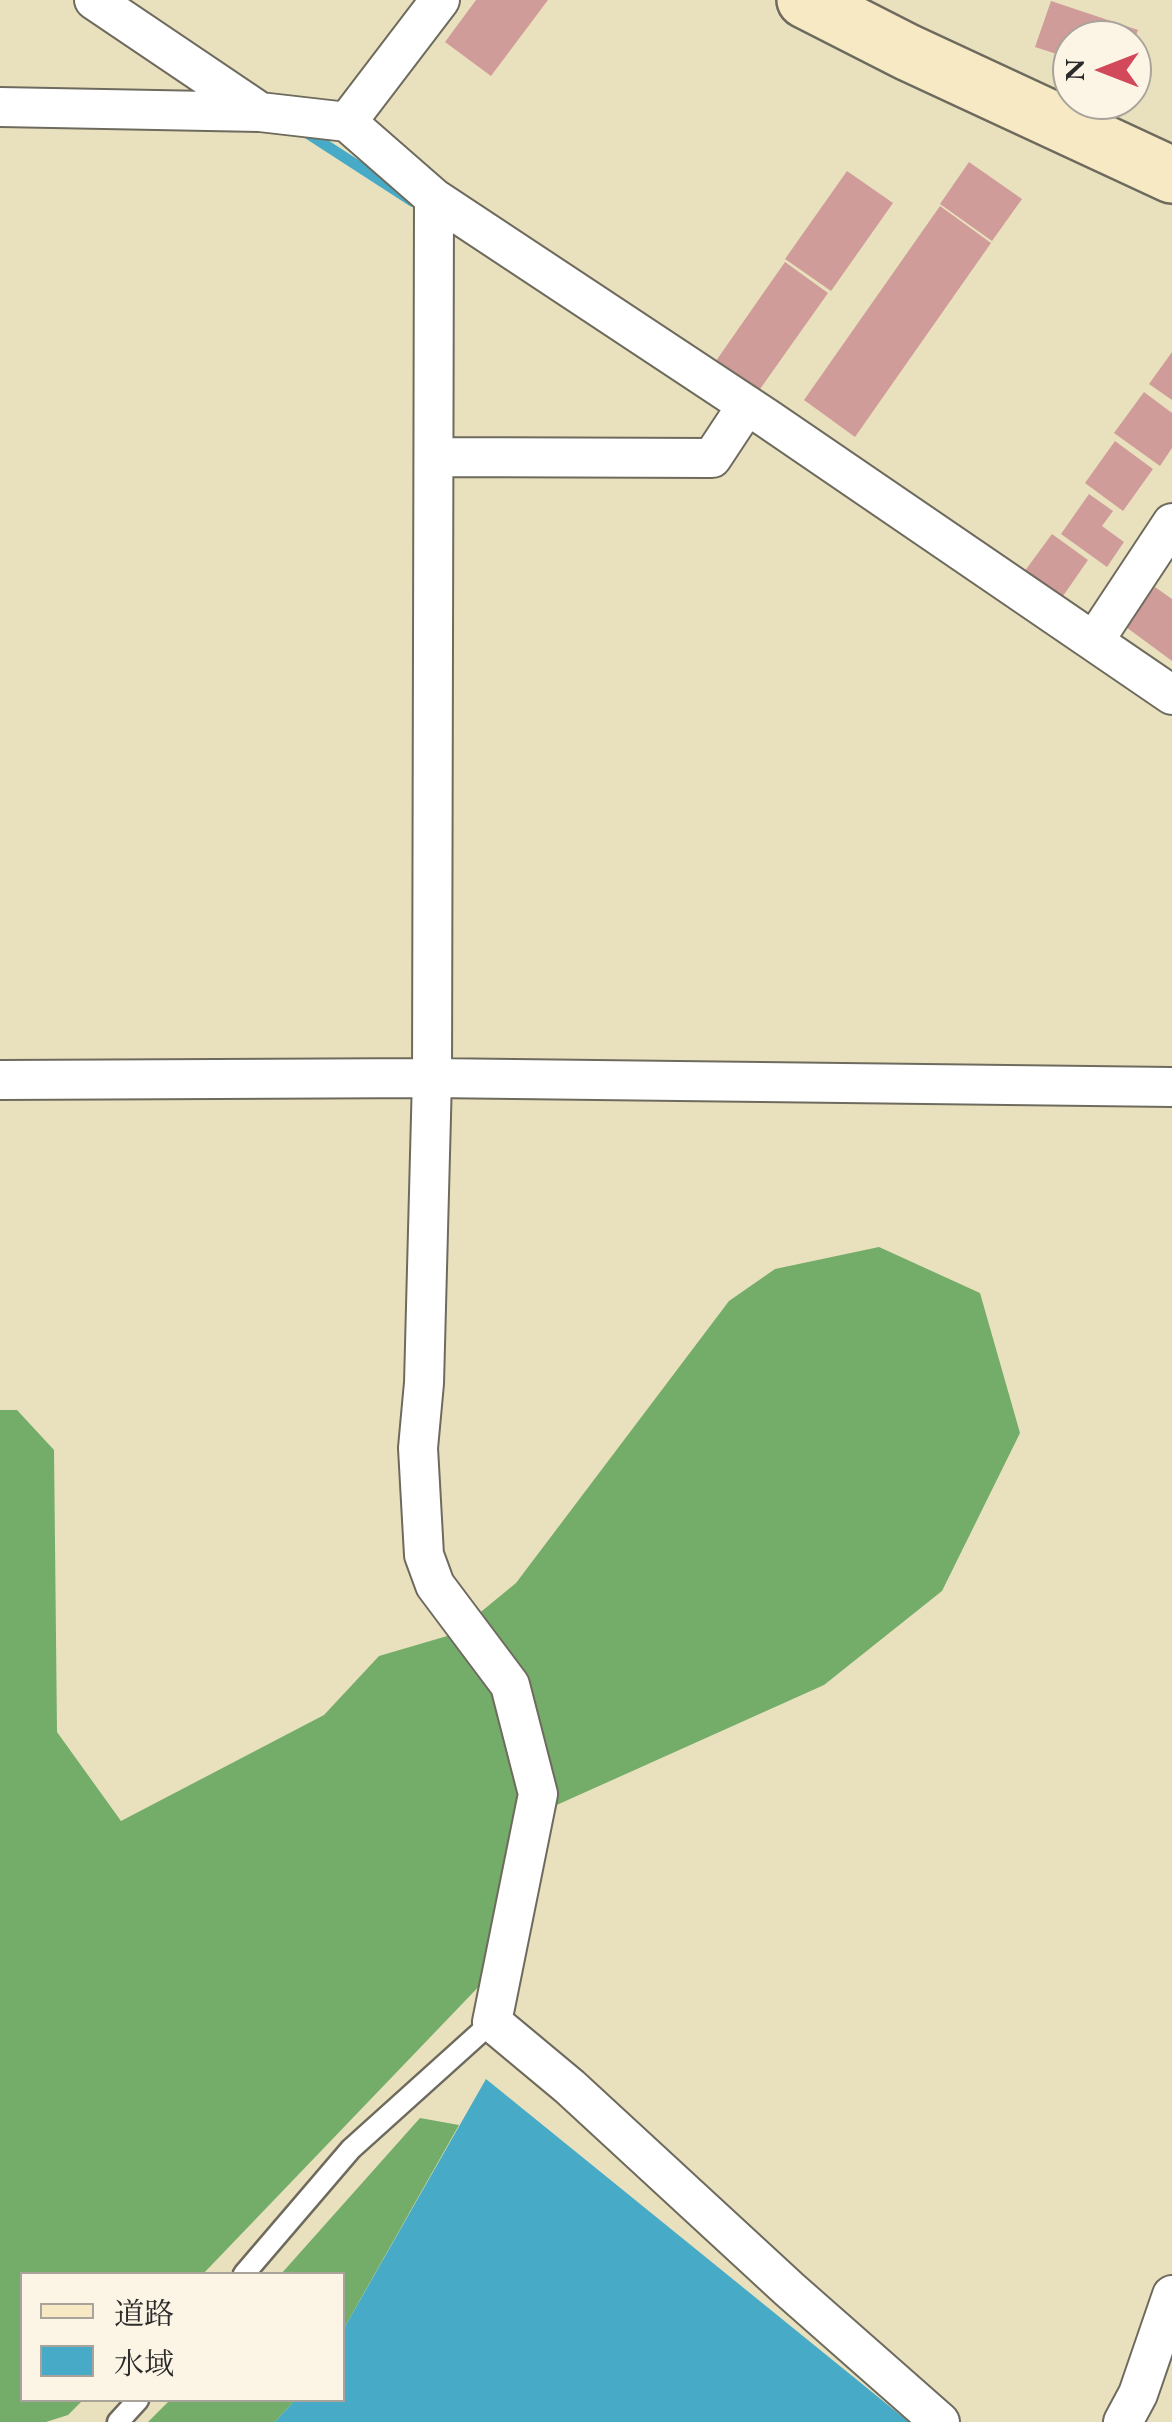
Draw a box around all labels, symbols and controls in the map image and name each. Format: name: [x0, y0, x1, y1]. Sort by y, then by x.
north arrow: [1052, 20, 1152, 120]
text: N: [1056, 59, 1092, 81]
legend: [20, 2272, 345, 2402]
text: 道路: [114, 2294, 174, 2333]
text: 水域: [114, 2344, 174, 2383]

